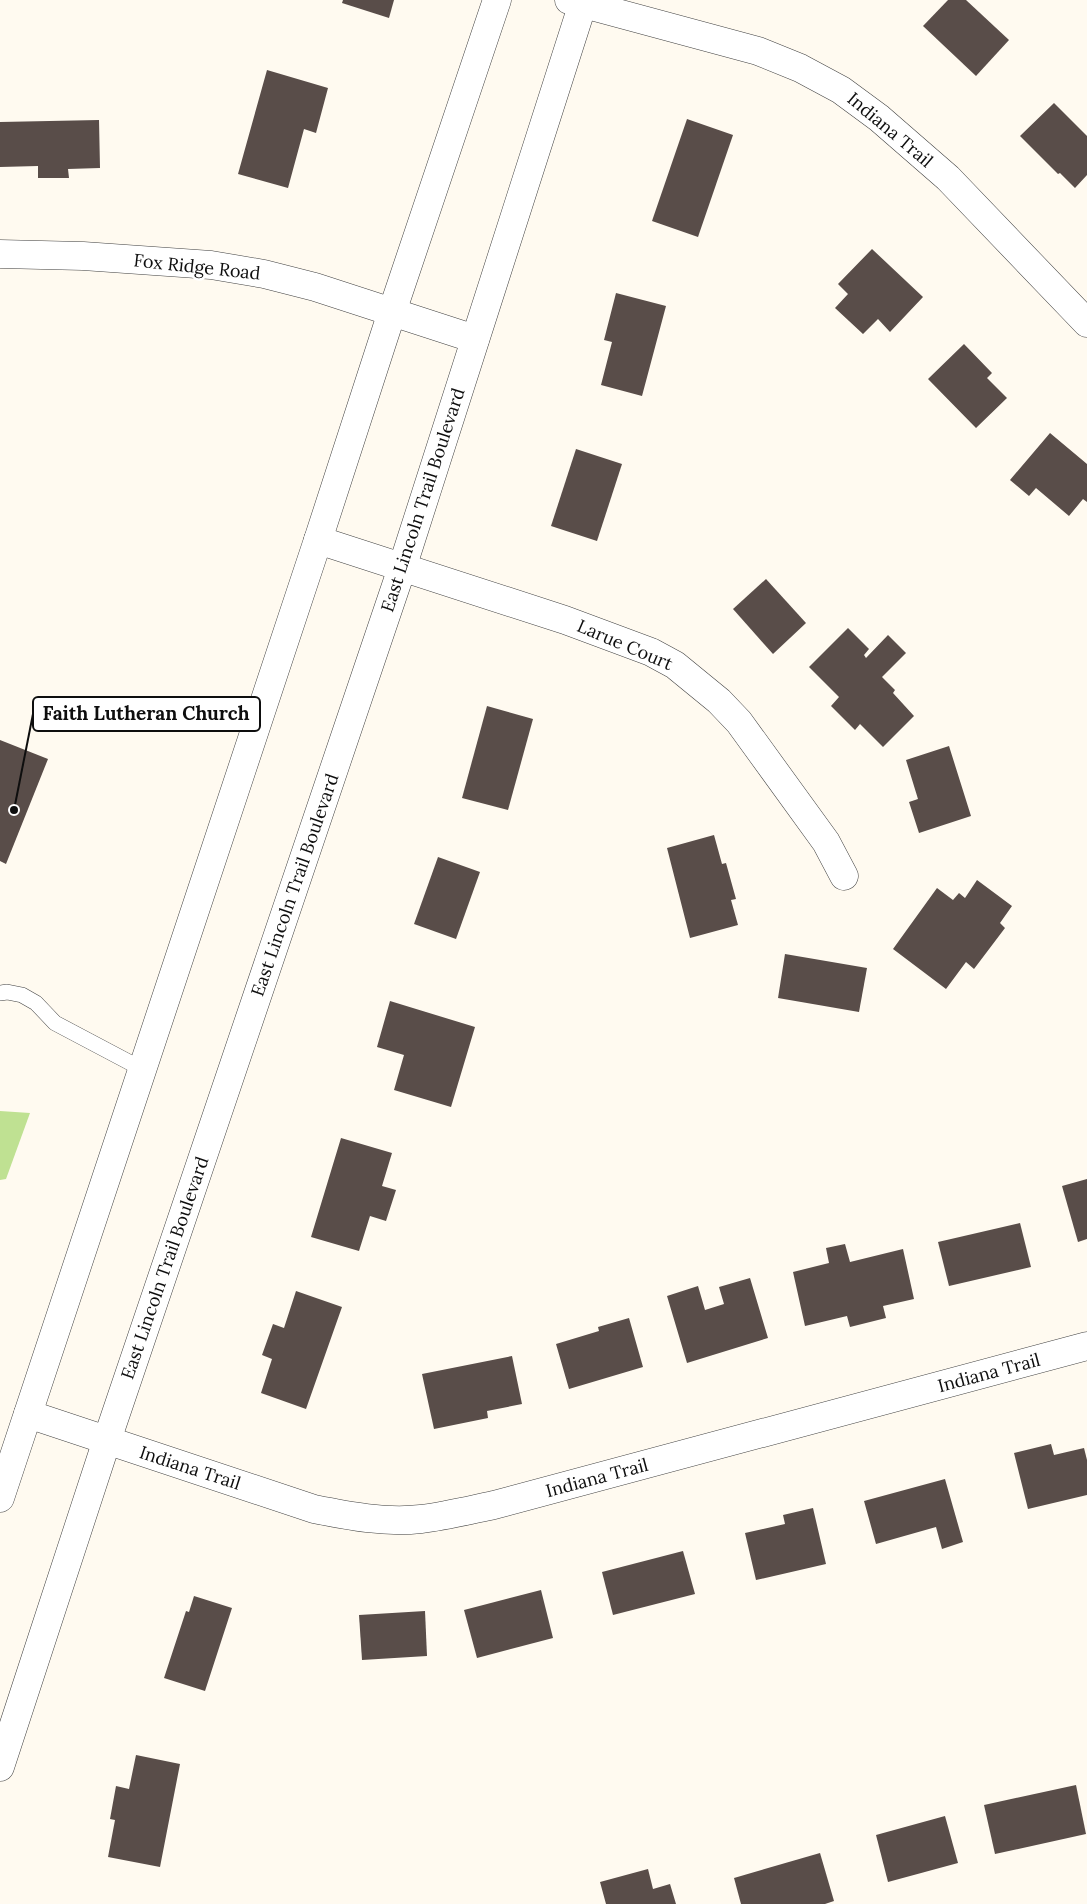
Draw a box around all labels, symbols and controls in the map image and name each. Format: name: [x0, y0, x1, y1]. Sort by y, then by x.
street label: Indiana Trail: [843, 87, 938, 172]
street label: Fox Ridge Road: [132, 248, 262, 285]
street label: East Lincoln Trail Boulevard: [375, 385, 470, 615]
street label: Larue Court: [574, 614, 677, 675]
callout: Faith Lutheran Church: [33, 697, 260, 731]
text: Faith Lutheran Church: [43, 701, 250, 725]
street label: East Lincoln Trail Boulevard: [246, 770, 344, 999]
street label: East Lincoln Trail Boulevard: [116, 1153, 214, 1382]
street label: Indiana Trail: [935, 1348, 1043, 1397]
street label: Indiana Trail: [137, 1440, 244, 1495]
street label: Indiana Trail: [543, 1453, 651, 1502]

